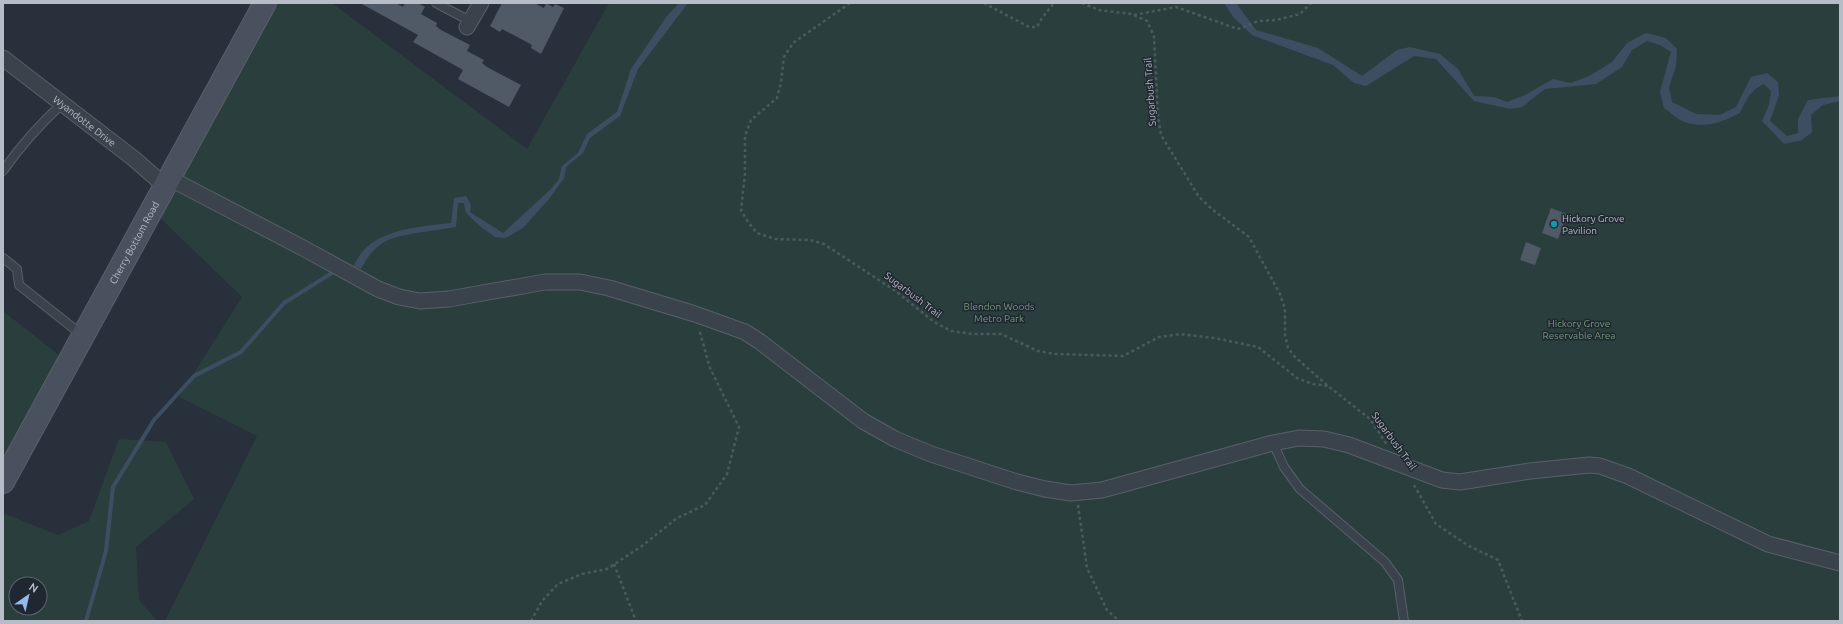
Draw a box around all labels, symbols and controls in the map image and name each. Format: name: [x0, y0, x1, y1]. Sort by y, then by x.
street label: Sugarbush Trail: [1142, 57, 1158, 127]
street label: Wyandotte Drive: [51, 93, 118, 148]
street label: Cherry Bottom Road: [107, 199, 161, 286]
place label: Hickory Grove Pavilion: [1562, 213, 1625, 236]
marker: Hickory Grove Pavilion: [1549, 219, 1559, 229]
street label: Sugarbush Trail: [882, 270, 944, 320]
park label: Blendon Woods Metro Park: [964, 301, 1034, 324]
park label: Hickory Grove Reservable Area: [1543, 318, 1615, 341]
street label: Sugarbush Trail: [1369, 410, 1419, 472]
north arrow: [8, 576, 48, 616]
text: N: [27, 580, 40, 595]

